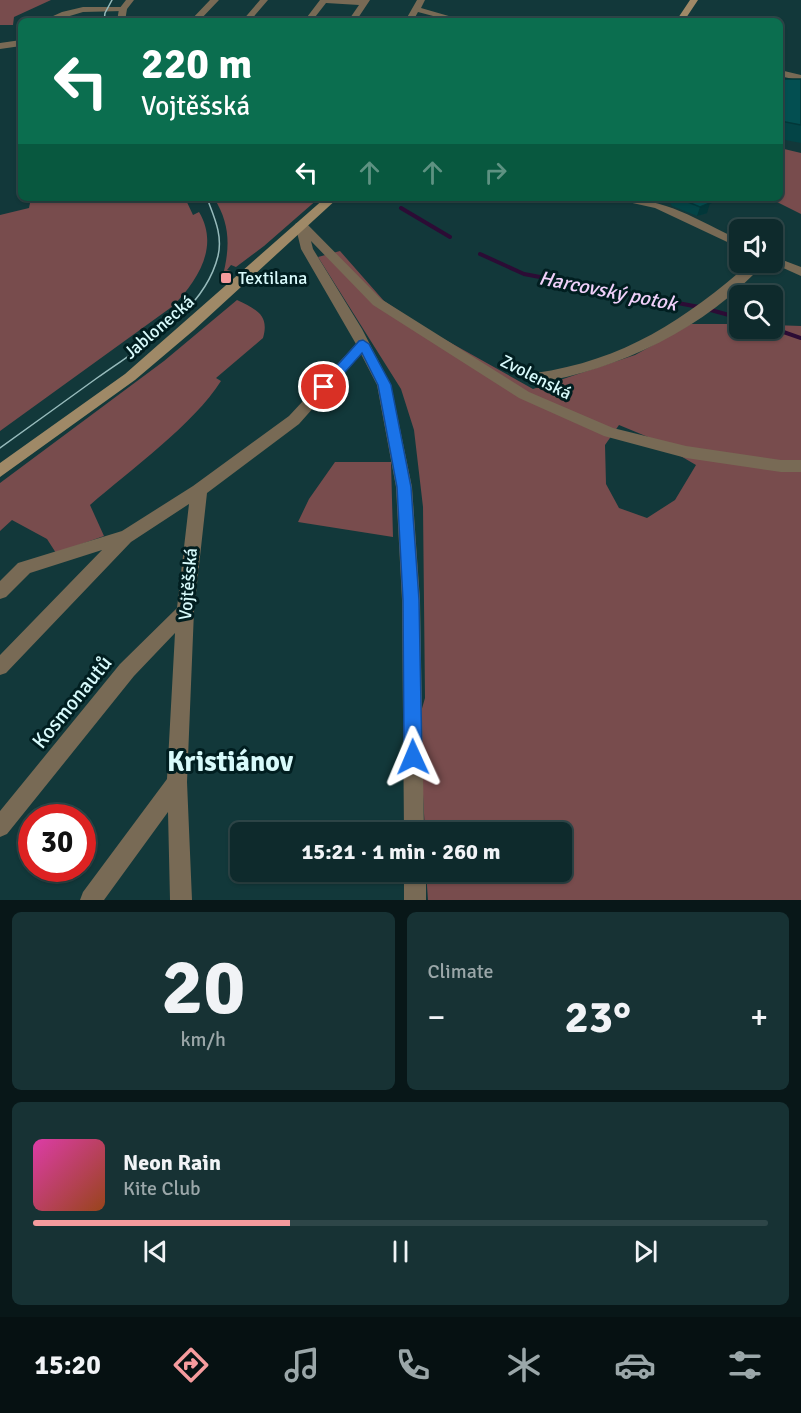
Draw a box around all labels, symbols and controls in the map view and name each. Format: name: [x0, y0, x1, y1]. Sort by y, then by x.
text: 220 m: [141, 39, 252, 90]
icon: left: [42, 42, 120, 120]
text: Vojtěšská: [141, 90, 250, 123]
icon: left: [290, 156, 323, 189]
icon: ahead: [353, 156, 386, 189]
icon: ahead: [416, 156, 449, 189]
icon: right: [479, 156, 512, 189]
map controls: [729, 219, 783, 339]
button: sound: [729, 219, 783, 273]
water label: Harcovský potok: [537, 265, 681, 317]
place label: Textilana: [238, 267, 307, 289]
marker: Textilana: [219, 271, 233, 285]
button: search: [729, 285, 783, 339]
street label: Jablonecká: [119, 290, 199, 364]
street label: Zvolenská: [497, 350, 575, 404]
pin: [298, 361, 349, 412]
icon: arrive: [307, 370, 340, 403]
street label: Vojtěšská: [174, 547, 202, 621]
street label: Kosmonautů: [27, 650, 117, 754]
position arrow: [381, 725, 445, 789]
district label: Kristiánov: [167, 745, 294, 779]
speed limit sign: 30: [18, 804, 96, 882]
text: 15:21 · 1 min · 260 m: [301, 838, 501, 865]
text: 20: [161, 940, 245, 1036]
text: Climate: [428, 959, 493, 984]
text: 23°: [564, 990, 631, 1045]
text: −: [428, 997, 445, 1038]
text: +: [750, 997, 768, 1038]
text: km/h: [181, 1027, 226, 1052]
text: Neon Rain: [123, 1149, 221, 1176]
text: Kite Club: [123, 1176, 201, 1201]
icon: previous: [139, 1235, 172, 1268]
icon: pause: [384, 1235, 417, 1268]
icon: next: [629, 1235, 662, 1268]
icon: directions: [170, 1344, 212, 1386]
icon: music: [281, 1344, 323, 1386]
icon: phone: [392, 1344, 434, 1386]
icon: climate: [503, 1344, 545, 1386]
icon: car: [614, 1344, 656, 1386]
icon: filters: [724, 1344, 766, 1386]
text: 15:20: [34, 1349, 101, 1382]

